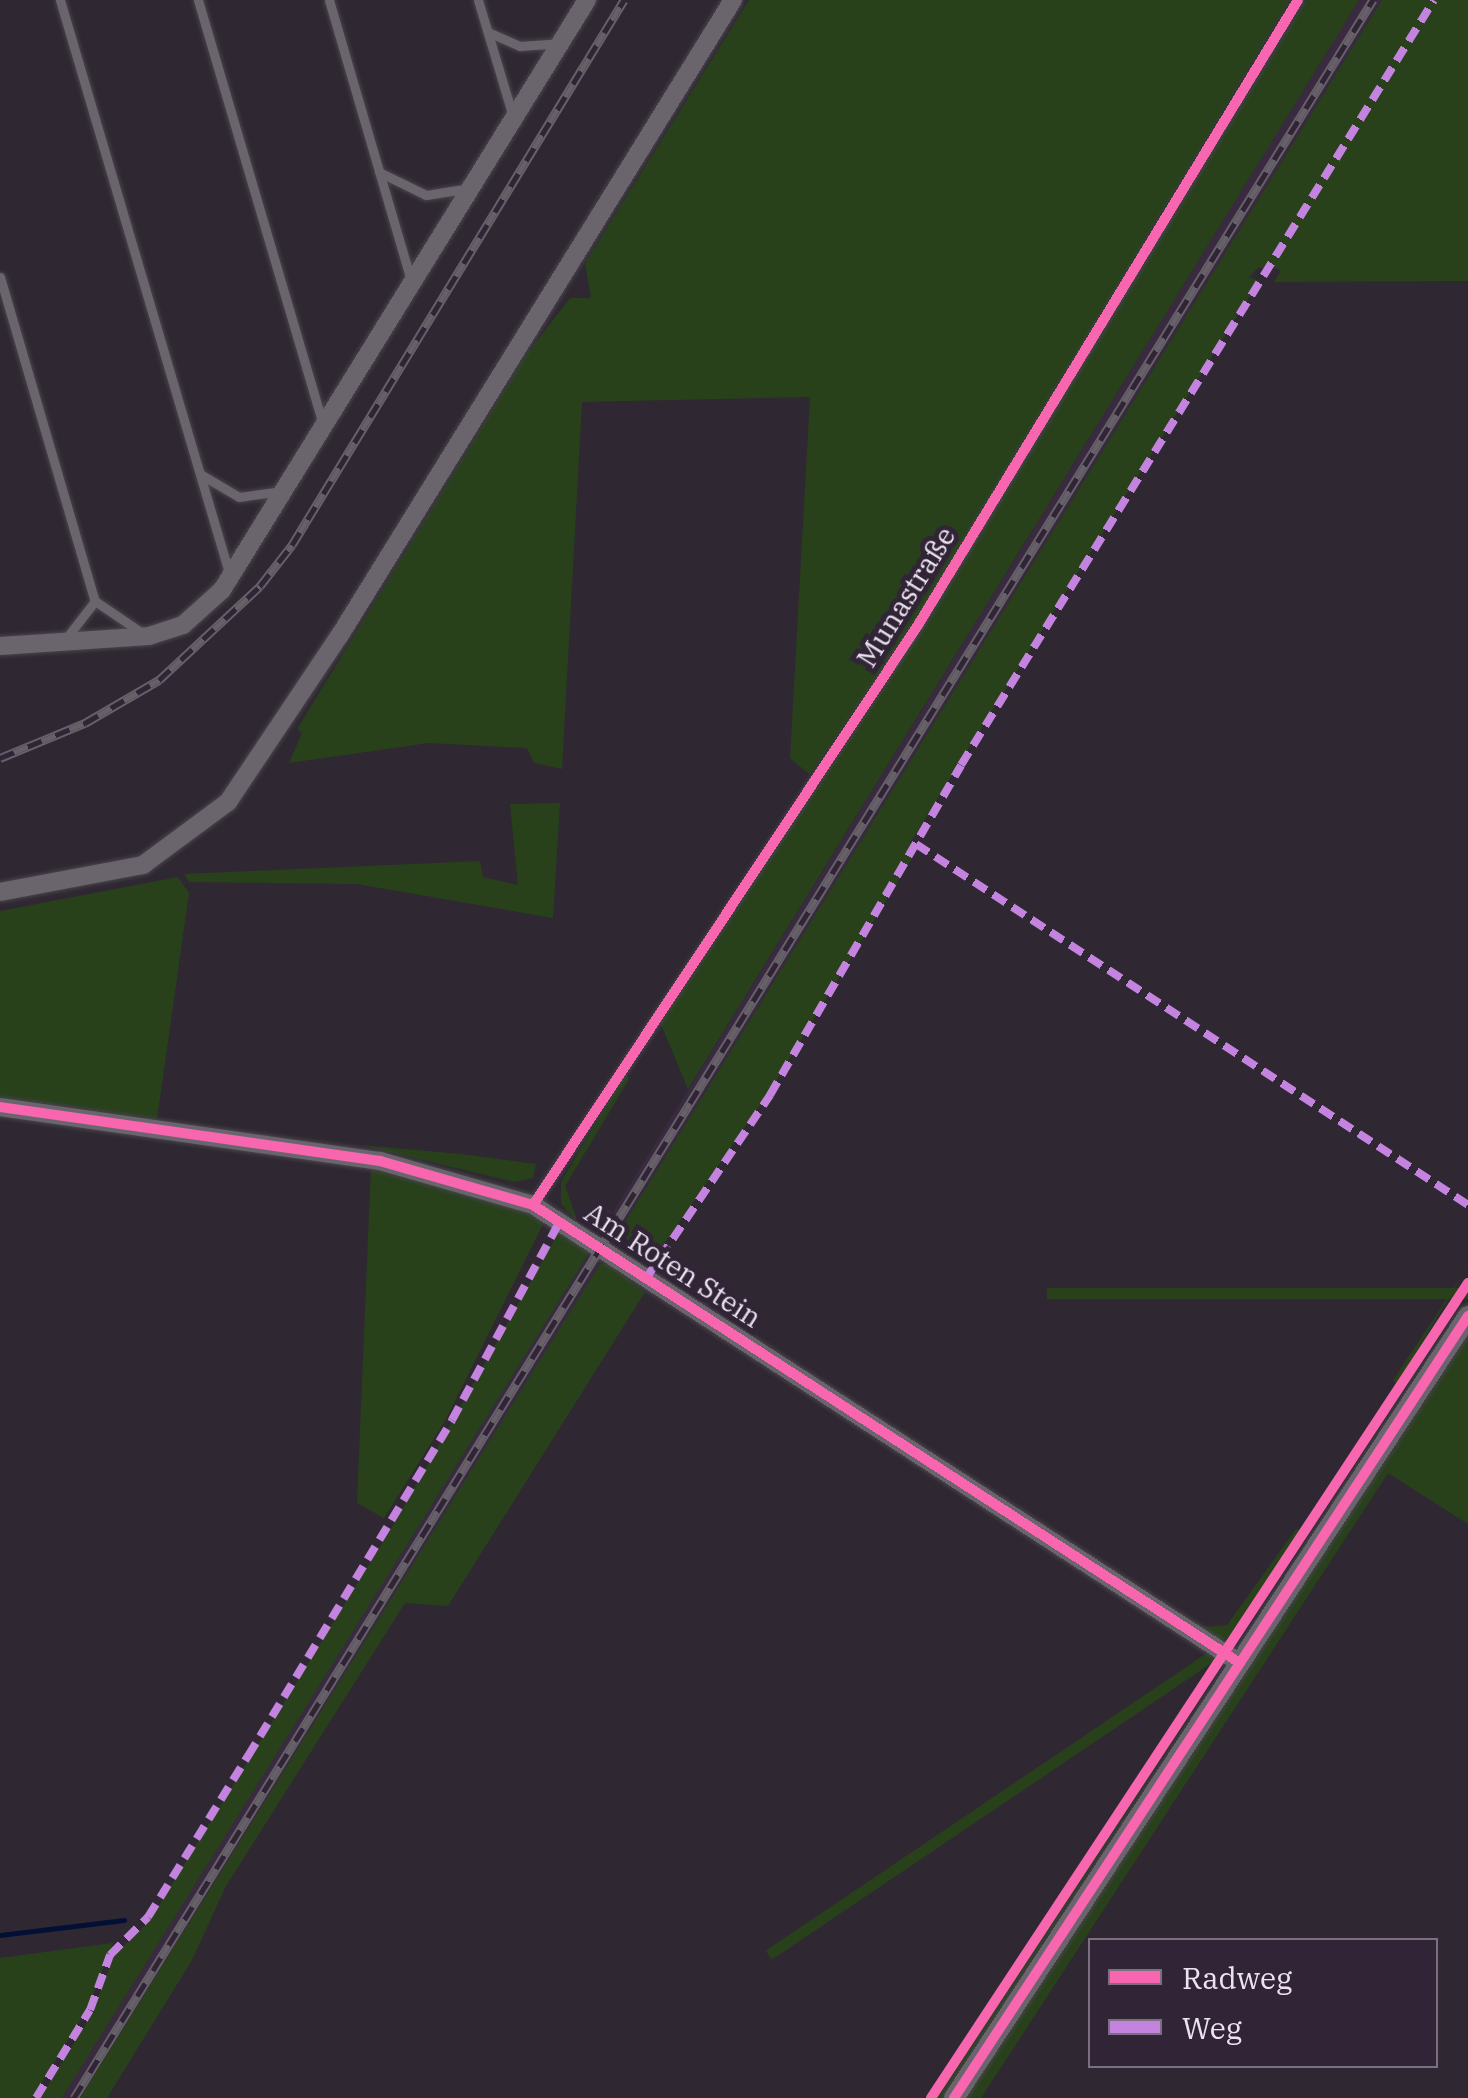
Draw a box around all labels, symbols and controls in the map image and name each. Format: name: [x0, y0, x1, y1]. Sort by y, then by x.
street label: Munastraße: [850, 521, 962, 673]
street label: Am Roten Stein: [578, 1195, 768, 1335]
legend: [1088, 1938, 1438, 2068]
text: Radweg: [1182, 1958, 1292, 1997]
text: Weg: [1182, 2008, 1242, 2047]

